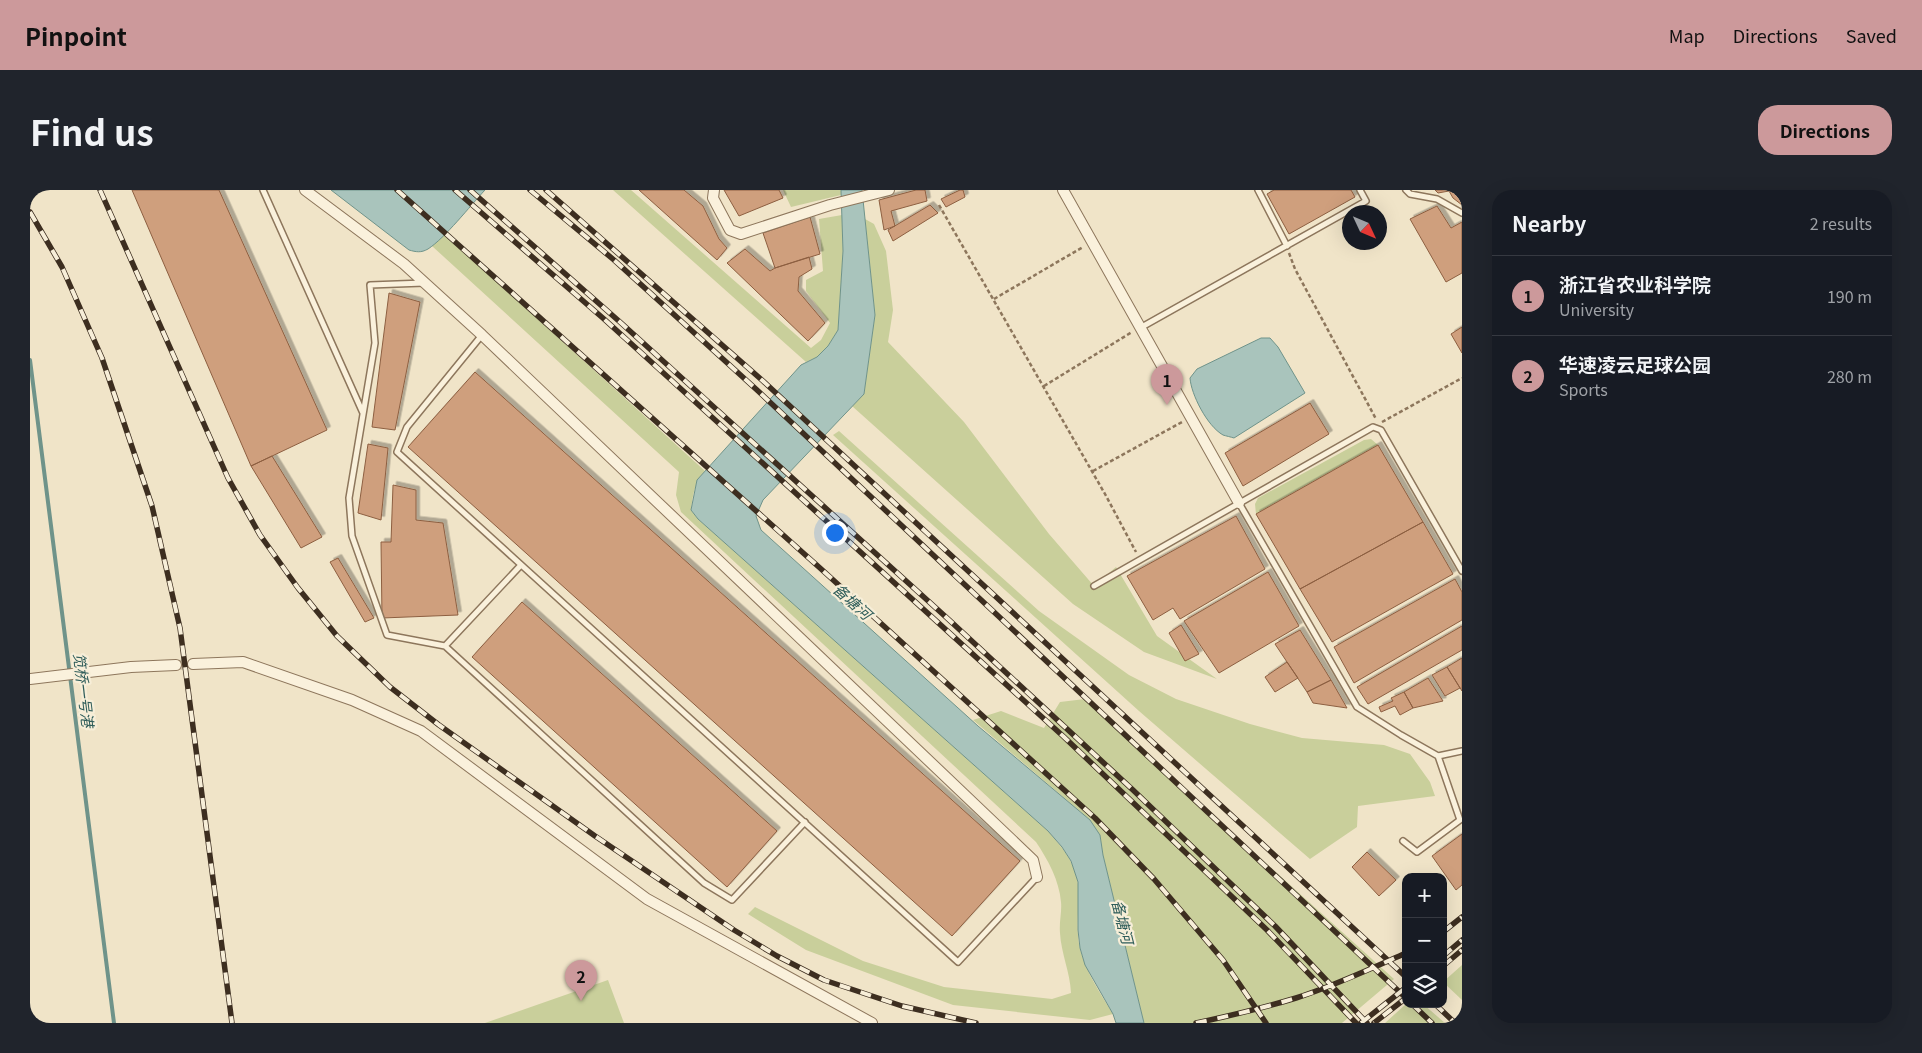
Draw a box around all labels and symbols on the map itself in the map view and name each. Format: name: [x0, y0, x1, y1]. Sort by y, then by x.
north arrow: [1342, 205, 1387, 250]
pin: 1: [1151, 364, 1183, 405]
your location: [822, 520, 848, 546]
water label: 备塘河: [829, 578, 879, 626]
water label: 笕桥一号港: [69, 651, 100, 730]
water label: 备塘河: [1108, 897, 1140, 949]
pin: 2: [565, 960, 597, 1001]

